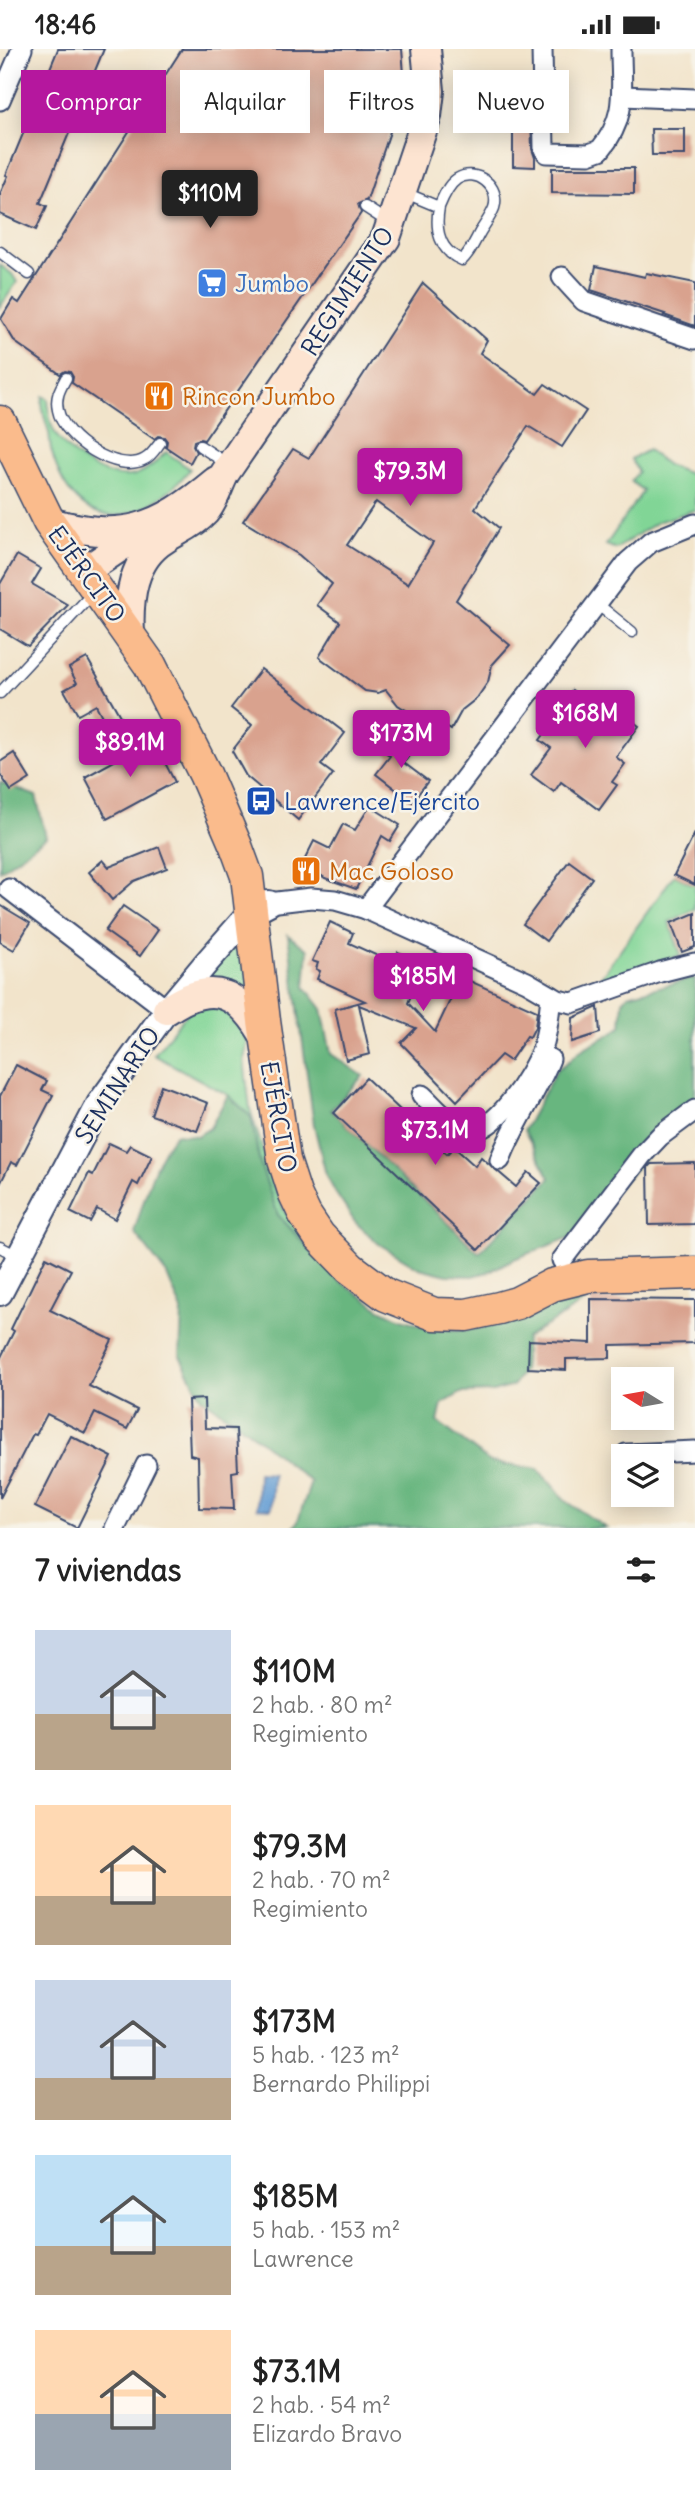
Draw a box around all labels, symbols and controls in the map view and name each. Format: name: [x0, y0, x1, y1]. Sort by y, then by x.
text: 18:46: [35, 8, 96, 41]
chip: Comprar: [21, 70, 166, 133]
chip: Alquilar: [180, 70, 310, 133]
chip: Filtros: [324, 70, 439, 133]
chip: Nuevo: [453, 70, 569, 133]
pin: $110M: [161, 171, 259, 230]
text: $110M: [178, 178, 242, 207]
street label: REGIMIENTO: [294, 221, 400, 361]
supermarket icon: Jumbo: [195, 266, 229, 300]
place label: Jumbo: [235, 268, 309, 298]
restaurant icon: Rincon Jumbo: [142, 379, 176, 413]
place label: Rincon Jumbo: [182, 381, 336, 411]
pin: $79.3M: [353, 449, 467, 508]
text: $79.3M: [373, 456, 447, 485]
street label: EJÉRCITO: [42, 520, 132, 628]
pin: $168M: [536, 691, 634, 750]
text: $168M: [552, 698, 618, 727]
pin: $173M: [352, 711, 450, 770]
text: $173M: [369, 718, 433, 747]
pin: $89.1M: [73, 719, 187, 779]
text: $89.1M: [95, 727, 165, 756]
bus stop icon: Lawrence/Ejército: [244, 784, 278, 818]
place label: Lawrence/Ejército: [284, 786, 480, 816]
restaurant icon: Mac Goloso: [289, 854, 323, 888]
place label: Mac Goloso: [329, 856, 454, 886]
pin: $185M: [374, 953, 472, 1013]
text: $185M: [390, 961, 456, 990]
street label: SEMINARIO: [68, 1021, 166, 1149]
street label: EJÉRCITO: [254, 1059, 304, 1175]
pin: $73.1M: [378, 1107, 492, 1167]
text: $73.1M: [401, 1115, 469, 1144]
north arrow: [611, 1367, 674, 1430]
map controls: [611, 1367, 674, 1507]
button: layers: [611, 1444, 674, 1507]
text: 7 viviendas: [35, 1551, 181, 1589]
icon: filters: [622, 1551, 660, 1589]
text: $110M: [252, 1652, 336, 1690]
icon: home: [91, 1658, 175, 1742]
text: 2 hab. · 80 m²: [252, 1690, 393, 1719]
text: Regimiento: [252, 1719, 368, 1748]
text: $79.3M: [252, 1827, 348, 1865]
icon: home: [91, 1833, 175, 1917]
text: 2 hab. · 70 m²: [252, 1865, 391, 1894]
text: Regimiento: [252, 1894, 368, 1923]
text: $173M: [252, 2002, 336, 2040]
icon: home: [91, 2008, 175, 2092]
text: 5 hab. · 123 m²: [252, 2040, 400, 2069]
text: Bernardo Philippi: [252, 2069, 430, 2098]
text: $185M: [252, 2177, 339, 2215]
icon: home: [91, 2183, 175, 2267]
text: 5 hab. · 153 m²: [252, 2215, 400, 2244]
text: Lawrence: [252, 2244, 354, 2273]
text: $73.1M: [252, 2352, 342, 2390]
icon: home: [91, 2358, 175, 2442]
text: 2 hab. · 54 m²: [252, 2390, 391, 2419]
text: Elizardo Bravo: [252, 2419, 402, 2448]

